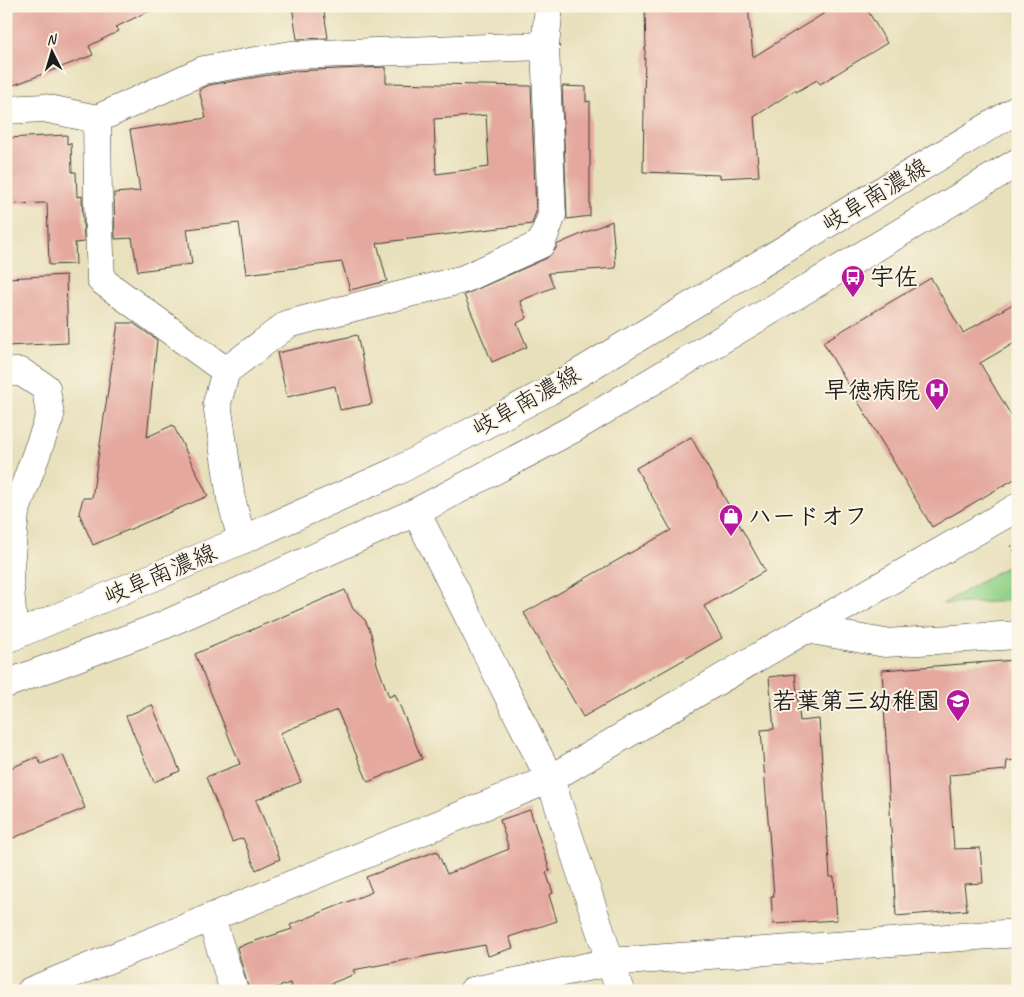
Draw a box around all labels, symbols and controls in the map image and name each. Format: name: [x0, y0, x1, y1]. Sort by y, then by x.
north arrow: [28, 28, 78, 78]
text: N: [46, 30, 58, 48]
street label: 岐阜南濃線: [816, 151, 934, 239]
place label: 宇佐: [870, 262, 918, 292]
bus stop icon: 宇佐: [840, 264, 866, 298]
street label: 岐阜南濃線: [466, 359, 586, 443]
place label: 早徳病院: [824, 375, 920, 405]
hospital icon: 早徳病院: [924, 377, 950, 411]
place label: ハードオフ: [748, 501, 868, 531]
shop icon: ハードオフ: [718, 503, 744, 537]
street label: 岐阜南濃線: [99, 537, 221, 611]
place label: 若葉第三幼稚園: [772, 686, 940, 716]
school or university icon: 若葉第三幼稚園: [945, 688, 971, 722]

